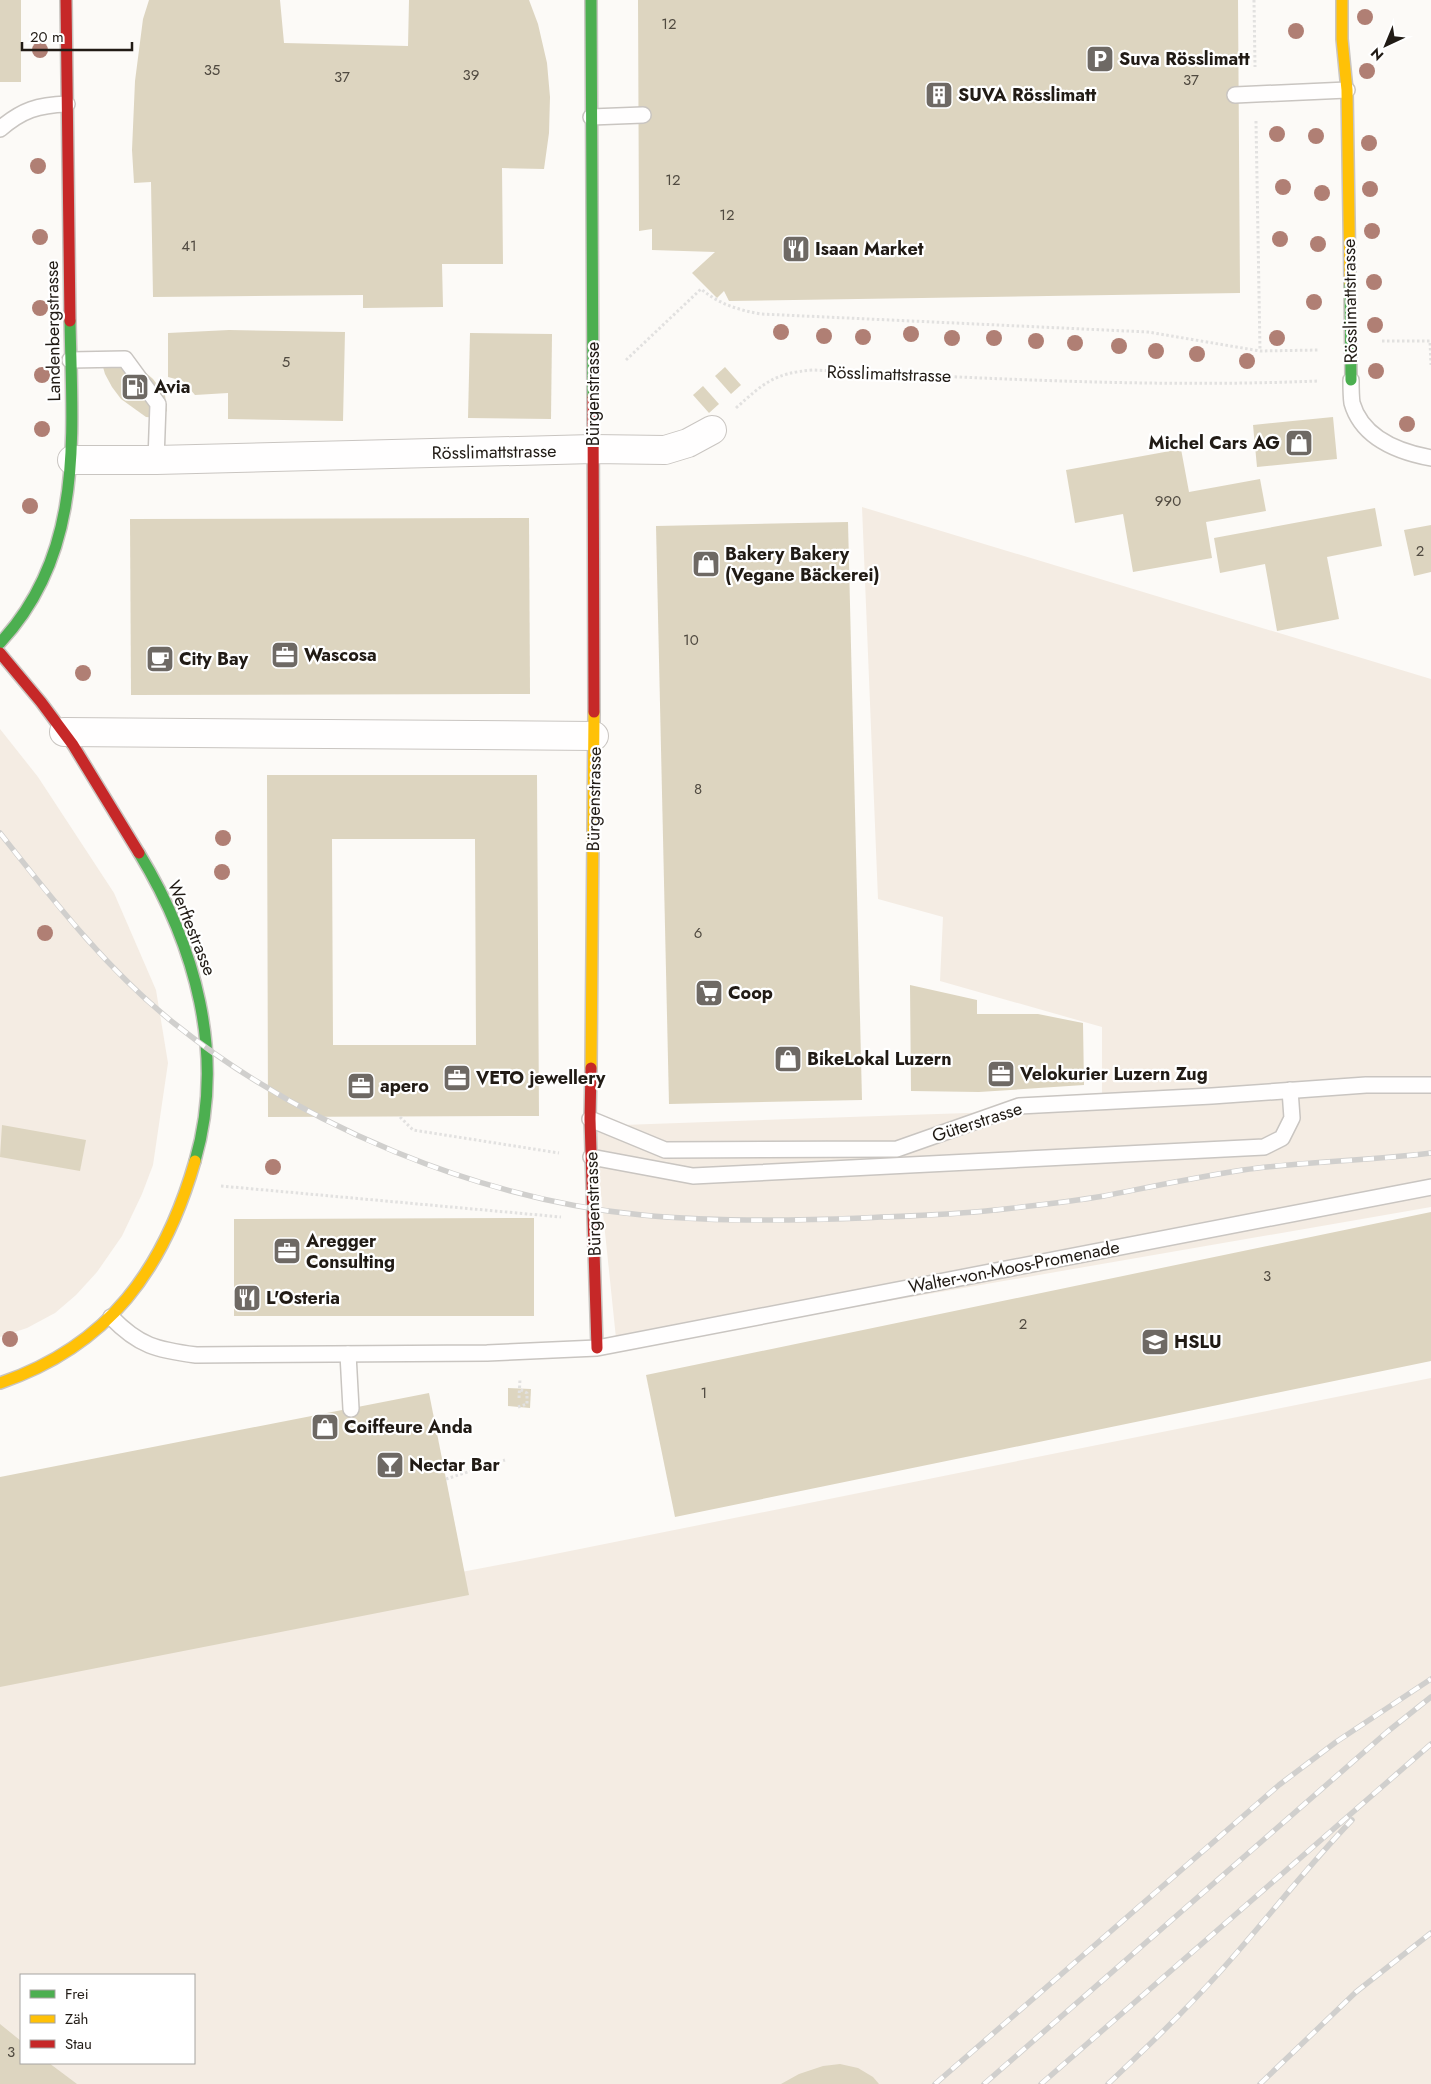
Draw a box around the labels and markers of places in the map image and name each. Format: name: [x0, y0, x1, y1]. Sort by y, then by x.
parking icon: Suva Rösslimatt: [1085, 44, 1115, 74]
place label: Suva Rösslimatt: [1119, 46, 1250, 72]
building icon: SUVA Rösslimatt: [924, 80, 954, 110]
place label: SUVA Rösslimatt: [958, 82, 1097, 108]
restaurant icon: Isaan Market: [781, 234, 811, 264]
place label: Isaan Market: [815, 236, 924, 262]
fuel station icon: Avia: [120, 372, 150, 402]
place label: Avia: [153, 374, 191, 400]
shop icon: Michel Cars AG: [1284, 428, 1314, 458]
place label: Michel Cars AG: [1149, 430, 1280, 456]
place label: Bakery Bakery (Vegane Bäckerei): [725, 541, 880, 588]
shop icon: Bakery Bakery (Vegane Bäckerei): [691, 549, 721, 579]
office icon: Wascosa: [270, 640, 300, 670]
place label: Wascosa: [304, 642, 377, 668]
cafe icon: City Bay: [145, 644, 175, 674]
place label: City Bay: [179, 646, 249, 672]
supermarket icon: Coop: [694, 978, 724, 1008]
place label: Coop: [728, 980, 773, 1006]
shop icon: BikeLokal Luzern: [773, 1044, 803, 1074]
place label: BikeLokal Luzern: [807, 1046, 952, 1072]
office icon: Velokurier Luzern Zug: [986, 1059, 1016, 1089]
place label: Velokurier Luzern Zug: [1019, 1061, 1208, 1087]
office icon: VETO jewellery: [442, 1063, 472, 1093]
place label: VETO jewellery: [475, 1065, 606, 1091]
office icon: apero: [346, 1071, 376, 1101]
place label: apero: [380, 1073, 429, 1099]
place label: Aregger Consulting: [305, 1228, 395, 1275]
office icon: Aregger Consulting: [272, 1236, 302, 1266]
restaurant icon: L'Osteria: [232, 1283, 262, 1313]
place label: L'Osteria: [266, 1285, 340, 1311]
school or university icon: HSLU: [1140, 1327, 1170, 1357]
place label: HSLU: [1174, 1329, 1222, 1355]
shop icon: Coiffeure Anda: [310, 1412, 340, 1442]
place label: Coiffeure Anda: [344, 1414, 472, 1440]
bar icon: Nectar Bar: [375, 1450, 405, 1480]
place label: Nectar Bar: [409, 1452, 500, 1478]

